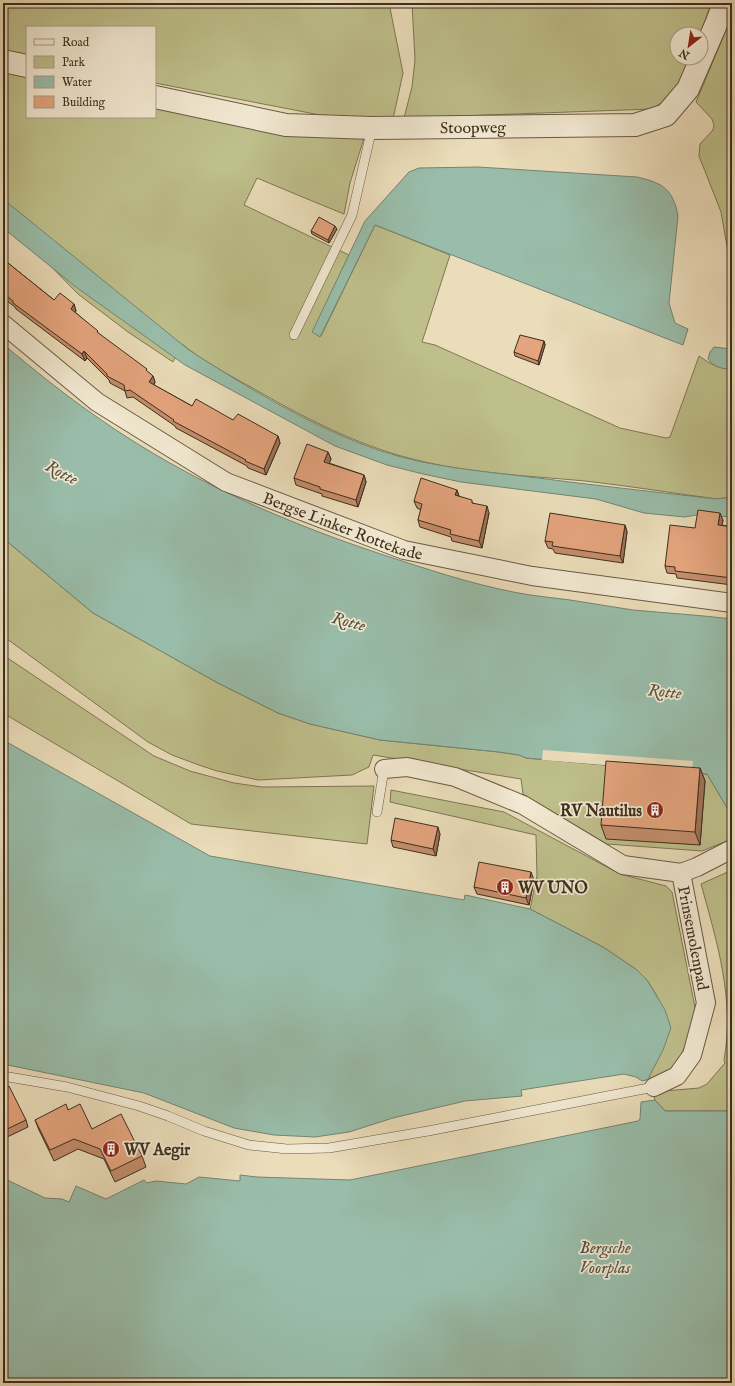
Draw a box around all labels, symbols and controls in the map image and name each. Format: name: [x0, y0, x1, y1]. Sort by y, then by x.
legend: [26, 26, 156, 118]
north arrow: [669, 26, 709, 66]
text: Road: [62, 35, 90, 50]
text: N: [676, 45, 693, 63]
text: Park: [62, 55, 85, 70]
text: Water: [62, 75, 93, 90]
text: Building: [62, 95, 106, 110]
street label: Stoopweg: [440, 118, 506, 139]
water label: Rotte: [41, 456, 81, 491]
street label: Bergse Linker Rottekade: [260, 489, 424, 566]
water label: Rotte: [330, 608, 368, 637]
water label: Rotte: [647, 680, 683, 705]
building icon: RV Nautilus: [645, 800, 665, 820]
place label: RV Nautilus: [560, 802, 642, 822]
building icon: WV UNO: [495, 877, 515, 897]
place label: WV UNO: [517, 879, 588, 899]
street label: Prinsemolenpad: [672, 884, 712, 993]
building icon: WV Aegir: [101, 1139, 121, 1159]
place label: WV Aegir: [123, 1141, 190, 1161]
water label: Bergsche Voorplas: [579, 1238, 631, 1279]

